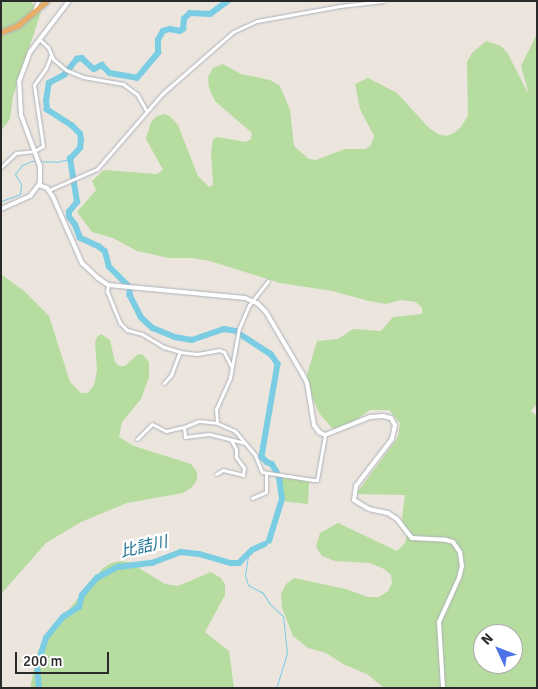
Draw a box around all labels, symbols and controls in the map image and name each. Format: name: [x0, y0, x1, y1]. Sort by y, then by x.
water label: 比詰川: [118, 532, 170, 562]
north arrow: [473, 624, 523, 674]
text: N: [478, 630, 497, 648]
scale bar: [18, 642, 111, 674]
text: 200 m: [23, 652, 63, 670]

